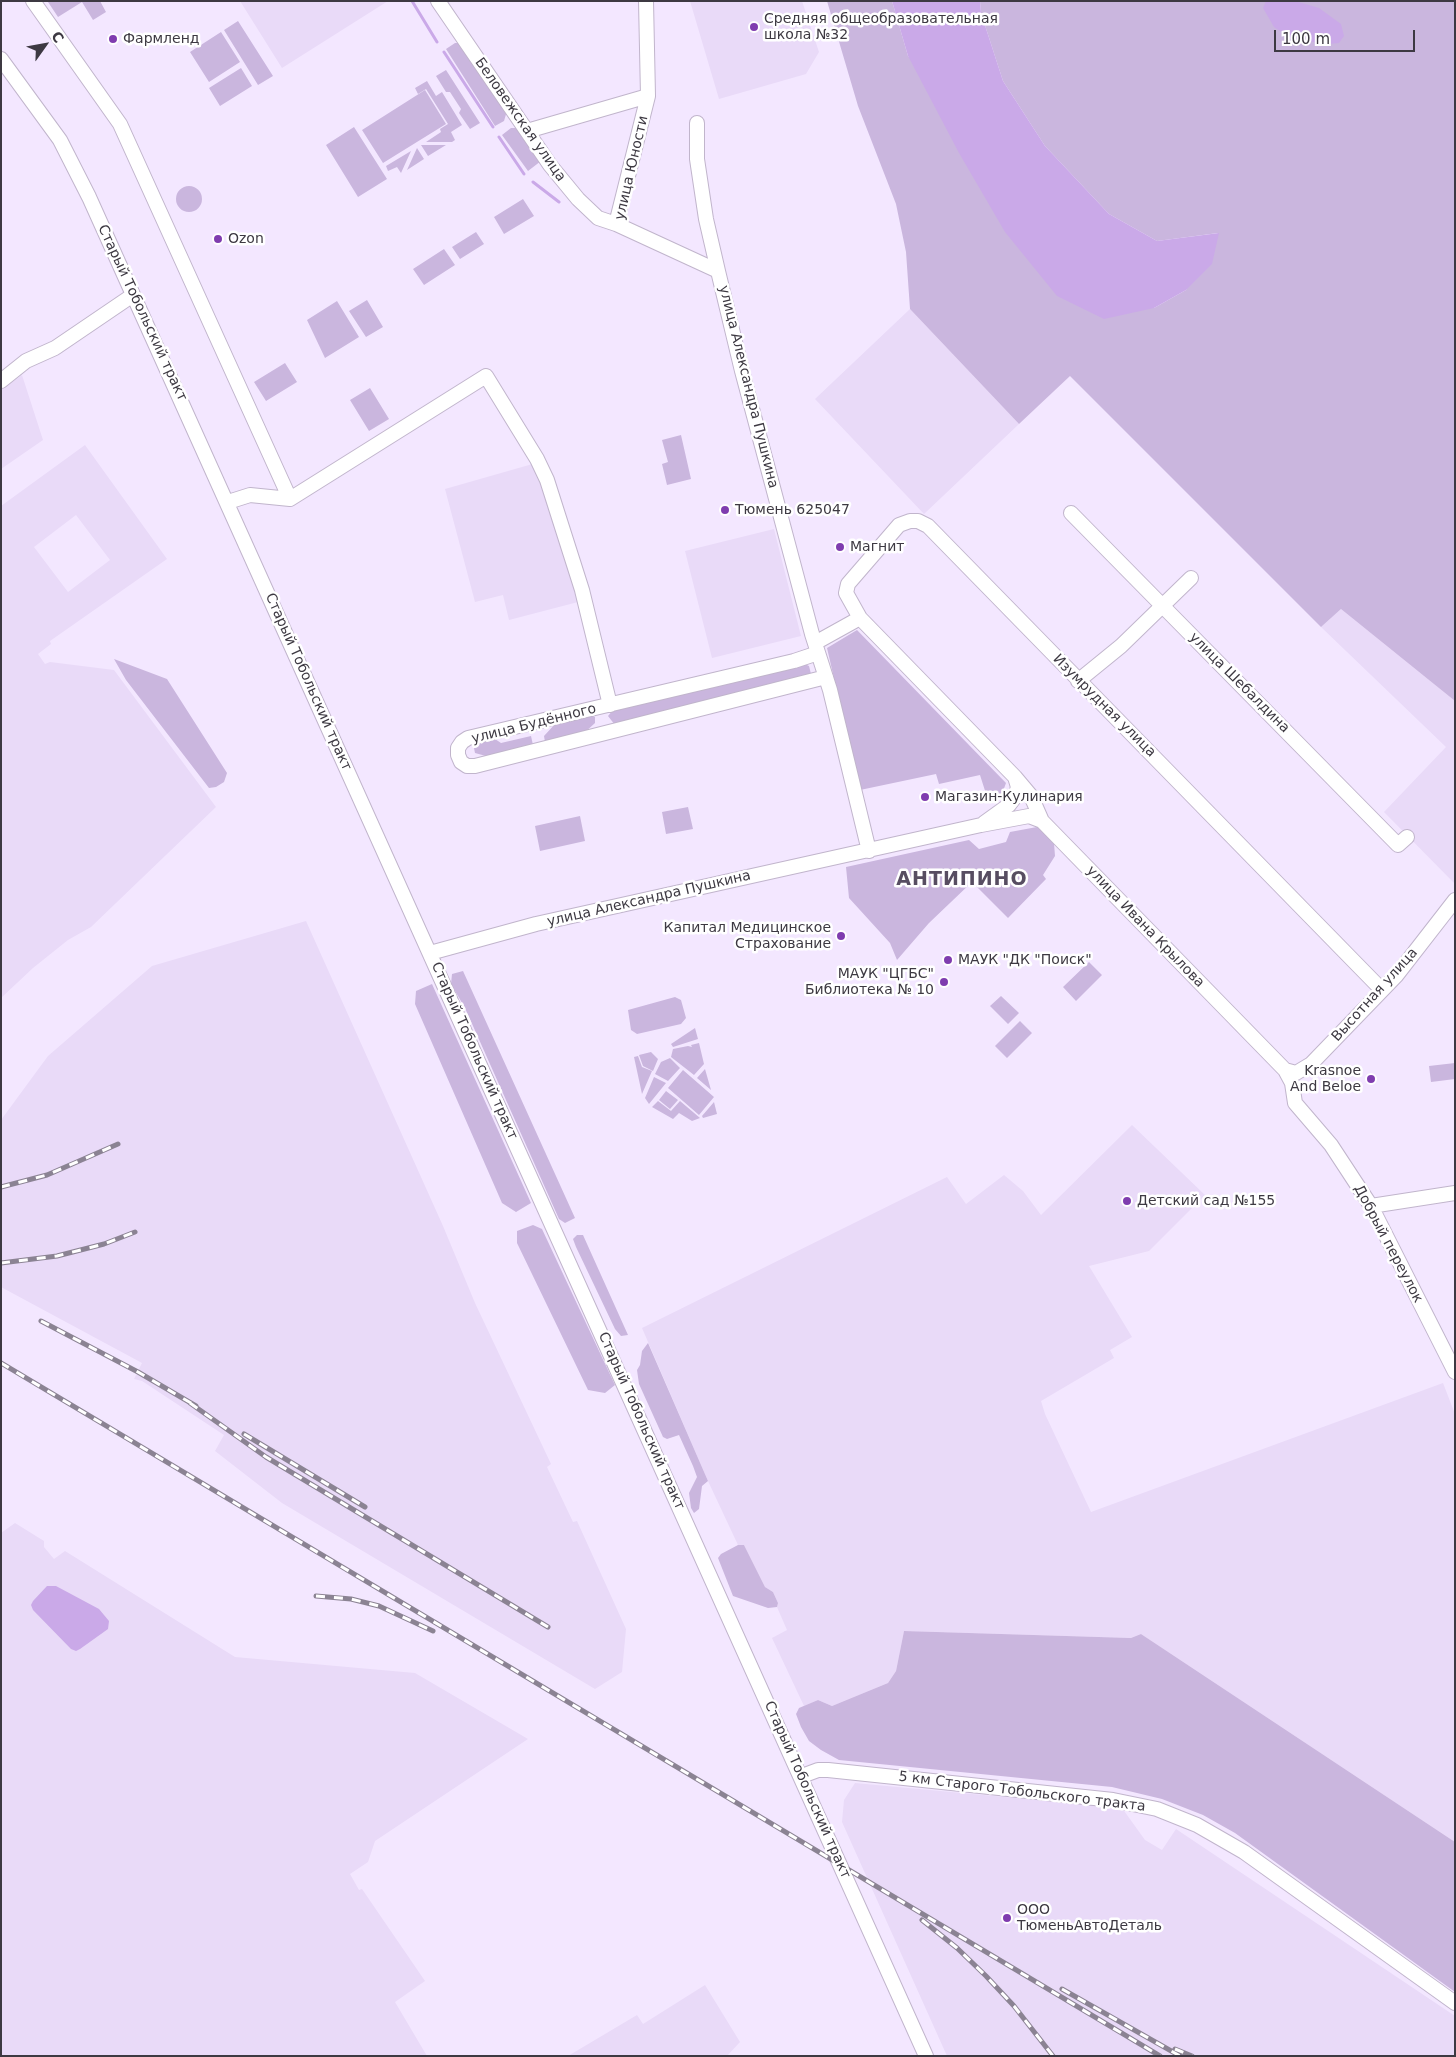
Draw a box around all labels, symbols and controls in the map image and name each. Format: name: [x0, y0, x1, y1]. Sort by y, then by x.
place label: Средняя общеобразовательная школа №32: [764, 11, 998, 44]
north arrow: [20, 20, 70, 70]
scale bar: [1276, 20, 1417, 52]
marker: Средняя общеобразовательная школа №32: [748, 21, 760, 33]
text: С: [48, 28, 67, 46]
text: 100 m: [1282, 30, 1330, 48]
place label: Фармленд: [123, 31, 199, 47]
marker: Фармленд: [107, 33, 119, 45]
street label: Беловежская улица: [471, 55, 569, 185]
street label: улица Юности: [612, 114, 652, 222]
street label: Старый Тобольский тракт: [94, 222, 190, 404]
place label: Ozon: [228, 231, 264, 247]
marker: Ozon: [212, 233, 224, 245]
street label: улица Александра Пушкина: [715, 284, 781, 490]
place label: Тюмень 625047: [735, 502, 850, 518]
marker: Тюмень 625047: [719, 504, 731, 516]
place label: Магнит: [850, 539, 904, 555]
marker: Магнит: [834, 541, 846, 553]
street label: Старый Тобольский тракт: [261, 591, 355, 773]
street label: улица Шебалдина: [1185, 629, 1293, 737]
street label: Изумрудная улица: [1049, 651, 1159, 761]
street label: улица Будённого: [470, 700, 598, 748]
place label: Магазин-Кулинария: [935, 789, 1083, 805]
marker: Магазин-Кулинария: [919, 791, 931, 803]
street label: улица Ивана Крылова: [1082, 863, 1208, 991]
street label: улица Александра Пушкина: [546, 867, 752, 931]
district label: АНТИПИНО: [895, 869, 1029, 891]
place label: Капитал Медицинское Страхование: [664, 920, 831, 952]
marker: Капитал Медицинское Страхование: [835, 930, 847, 942]
street label: Высотная улица: [1329, 945, 1421, 1045]
place label: МАУК "ДК "Поиск": [958, 952, 1092, 968]
marker: МАУК "ДК "Поиск": [942, 954, 954, 966]
street label: Старый Тобольский тракт: [427, 960, 521, 1142]
place label: МАУК "ЦГБС" Библиотека № 10: [805, 966, 934, 999]
marker: МАУК "ЦГБС" Библиотека № 10: [938, 976, 950, 988]
place label: Krasnoe And Beloe: [1290, 1063, 1361, 1096]
marker: Krasnoe And Beloe: [1365, 1073, 1377, 1085]
street label: Добрый переулок: [1350, 1182, 1426, 1306]
place label: Детский сад №155: [1137, 1193, 1275, 1209]
marker: Детский сад №155: [1121, 1195, 1133, 1207]
street label: Старый Тобольский тракт: [594, 1330, 688, 1512]
street label: Старый Тобольский тракт: [760, 1699, 854, 1881]
street label: 5 км Старого Тобольского тракта: [898, 1769, 1146, 1815]
place label: ООО ТюменьАвтоДеталь: [1017, 1902, 1162, 1934]
marker: ООО ТюменьАвтоДеталь: [1001, 1912, 1013, 1924]

